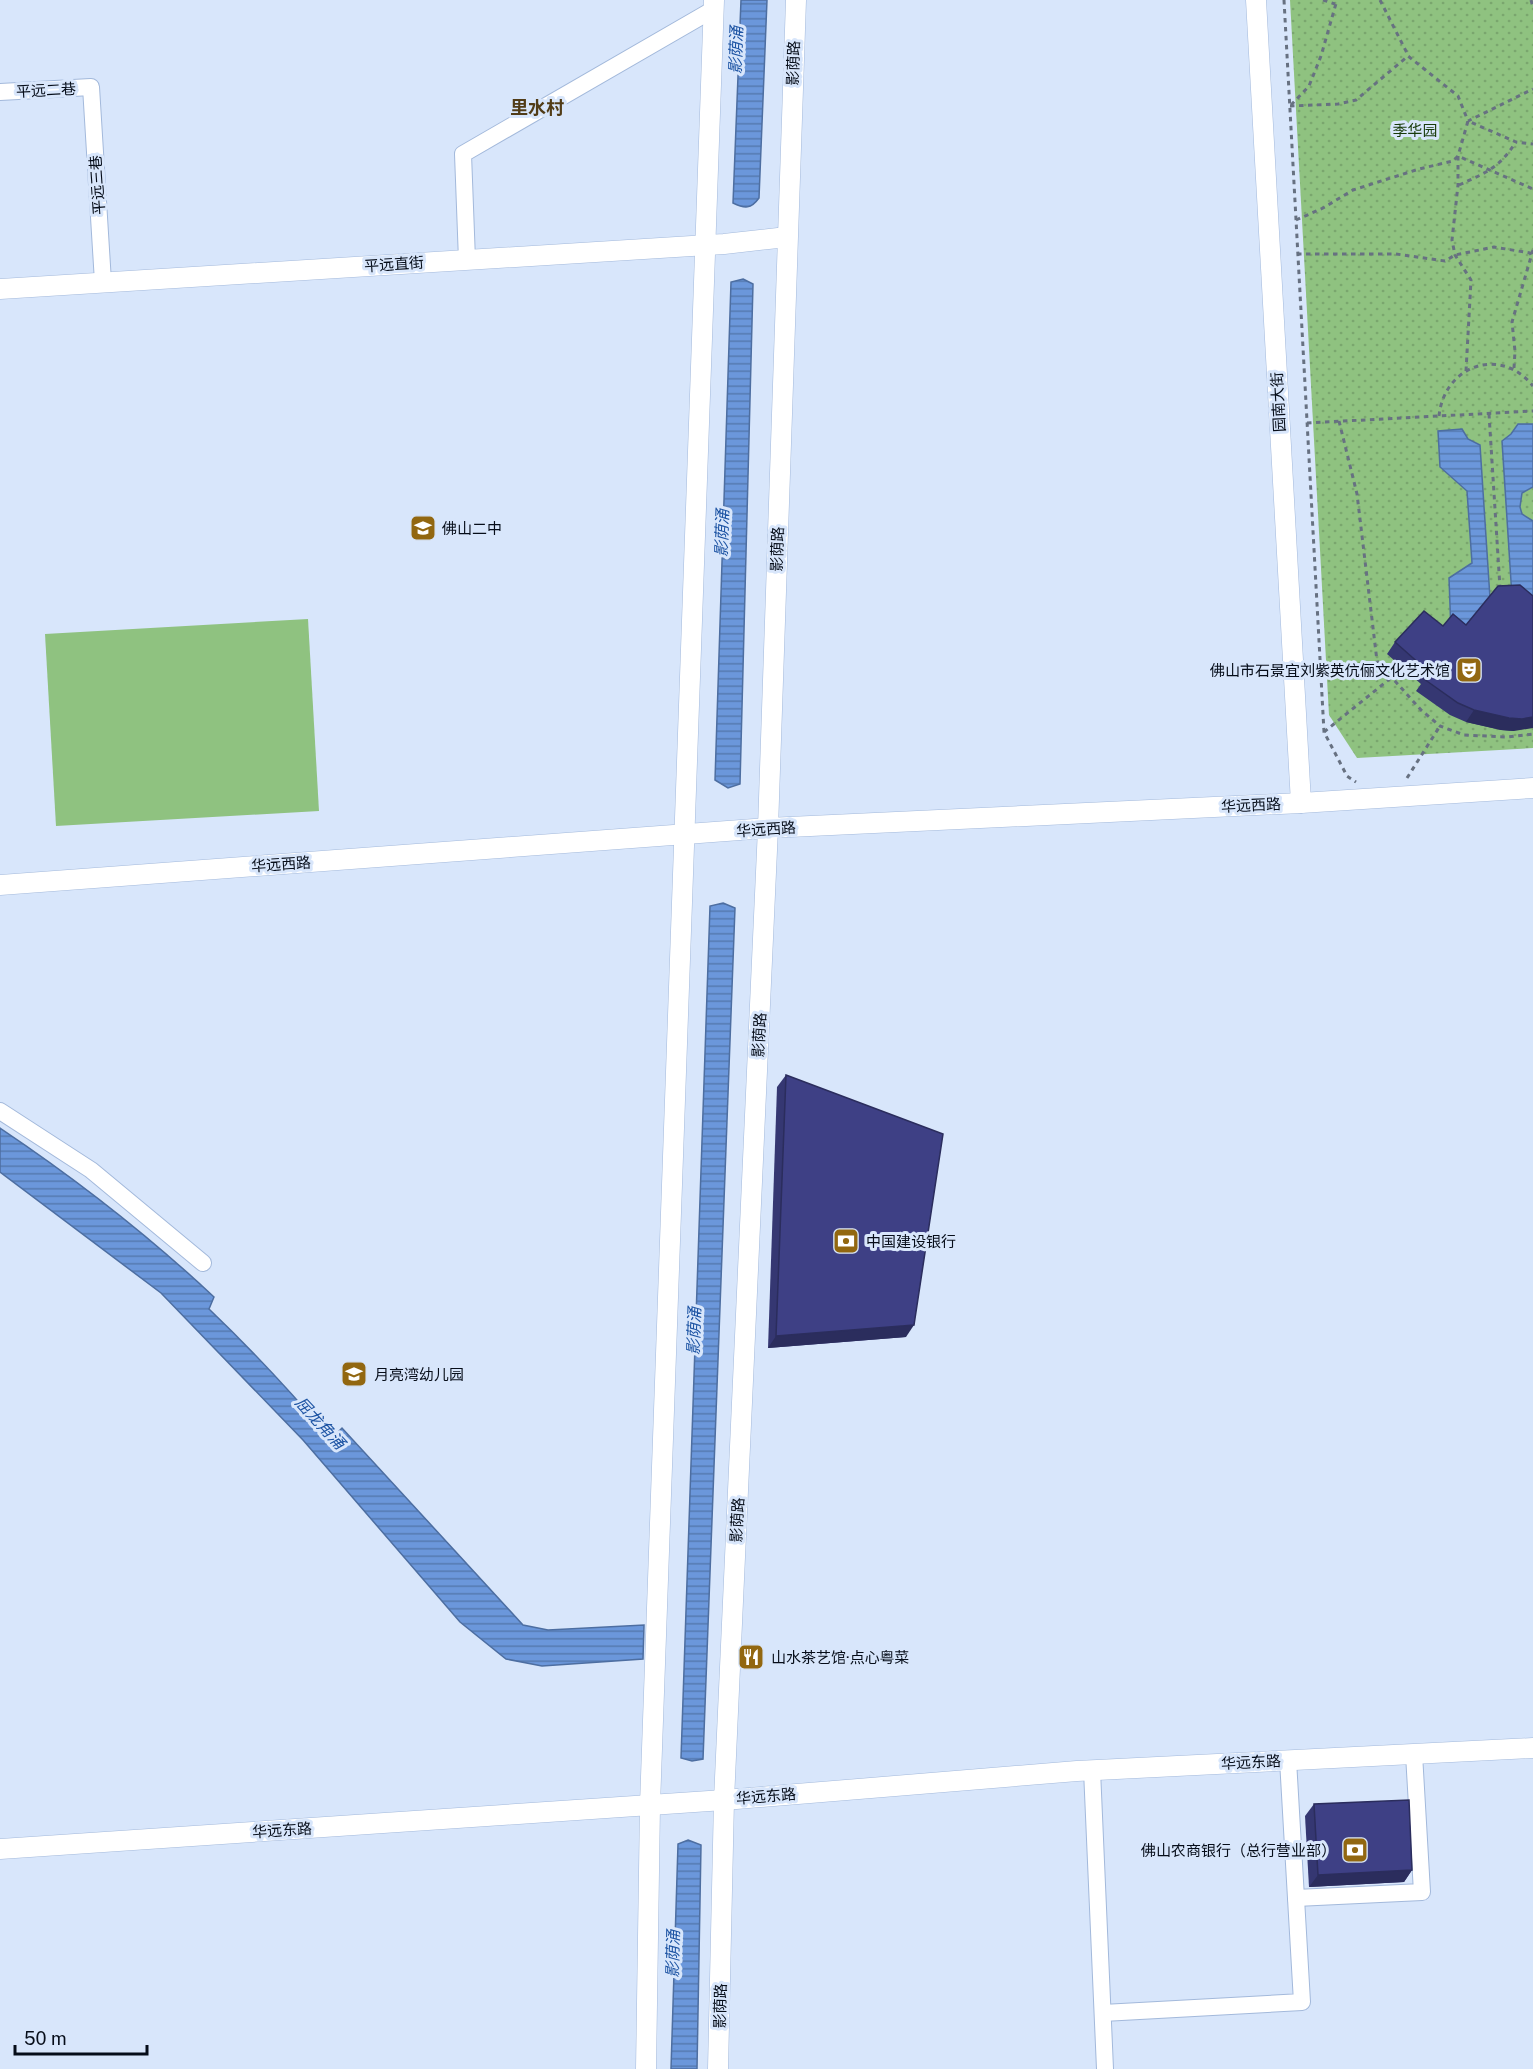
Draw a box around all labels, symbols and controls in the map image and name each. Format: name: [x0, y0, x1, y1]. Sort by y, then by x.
water label: 影荫涌: [726, 24, 746, 74]
street label: 影荫路: [784, 40, 802, 86]
street label: 平远二巷: [16, 80, 76, 100]
district label: 里水村: [510, 97, 564, 118]
park label: 季华园: [1392, 122, 1438, 139]
street label: 平远三巷: [86, 154, 108, 216]
street label: 平远直街: [363, 253, 425, 275]
street label: 园南大街: [1268, 372, 1288, 432]
water label: 影荫涌: [712, 507, 732, 557]
school or university icon: 佛山二中: [408, 513, 438, 543]
place label: 佛山二中: [442, 520, 502, 537]
street label: 影荫路: [768, 526, 786, 572]
theatre icon: 佛山市石景宜刘紫英伉俪文化艺术馆: [1454, 655, 1484, 685]
place label: 佛山市石景宜刘紫英伉俪文化艺术馆: [1210, 662, 1450, 679]
street label: 华远西路: [1221, 795, 1281, 815]
street label: 华远西路: [735, 818, 797, 840]
street label: 华远西路: [250, 853, 312, 875]
street label: 影荫路: [749, 1012, 769, 1058]
bank icon: 中国建设银行: [831, 1226, 861, 1256]
place label: 中国建设银行: [866, 1233, 956, 1250]
water label: 影荫涌: [684, 1305, 704, 1355]
school or university icon: 月亮湾幼儿园: [339, 1359, 369, 1389]
place label: 月亮湾幼儿园: [374, 1366, 464, 1383]
water label: 屈龙角涌: [291, 1393, 350, 1454]
street label: 影荫路: [727, 1497, 747, 1543]
restaurant icon: 山水茶艺馆·点心粤菜: [736, 1642, 766, 1672]
place label: 山水茶艺馆·点心粤菜: [771, 1649, 909, 1666]
street label: 华远东路: [1221, 1752, 1281, 1772]
street label: 华远东路: [735, 1785, 797, 1807]
street label: 华远东路: [251, 1819, 313, 1841]
bank icon: 佛山农商银行（总行营业部）: [1340, 1835, 1370, 1865]
place label: 佛山农商银行（总行营业部）: [1141, 1842, 1336, 1859]
water label: 影荫涌: [663, 1928, 683, 1978]
street label: 影荫路: [711, 1983, 729, 2029]
scale bar: [15, 2018, 147, 2056]
text: 50 m: [24, 2028, 67, 2049]

